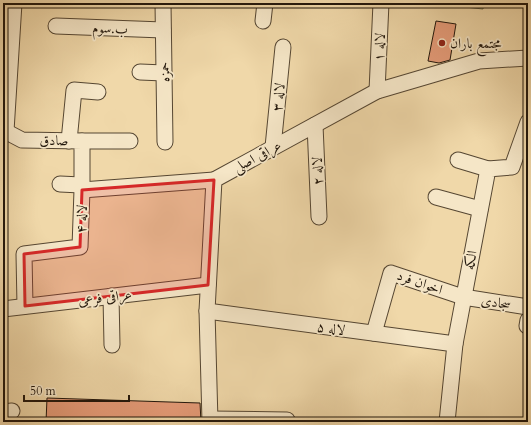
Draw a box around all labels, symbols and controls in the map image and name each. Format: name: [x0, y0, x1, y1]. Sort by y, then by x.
street label: ب.سوم: [92, 18, 128, 42]
street label: لاله ۱: [369, 32, 390, 62]
place label: مجتمع باران: [450, 34, 502, 57]
marker: مجتمع باران: [437, 38, 447, 48]
street label: حمزه: [155, 62, 174, 82]
street label: لاله ۳: [268, 82, 289, 112]
street label: صادق: [39, 131, 69, 150]
street label: عراقی اصلی: [230, 136, 285, 177]
street label: لاله ۲: [308, 156, 327, 186]
street label: لاله ۴: [72, 204, 91, 234]
street label: الکه: [459, 249, 482, 271]
street label: اخوان فرد: [394, 266, 445, 299]
street label: عراقی فرعی: [77, 285, 133, 310]
street label: سجادی: [480, 291, 512, 314]
street label: لاله ۵: [315, 317, 346, 340]
scale bar: [24, 377, 129, 403]
text: 50 m: [30, 383, 57, 399]

